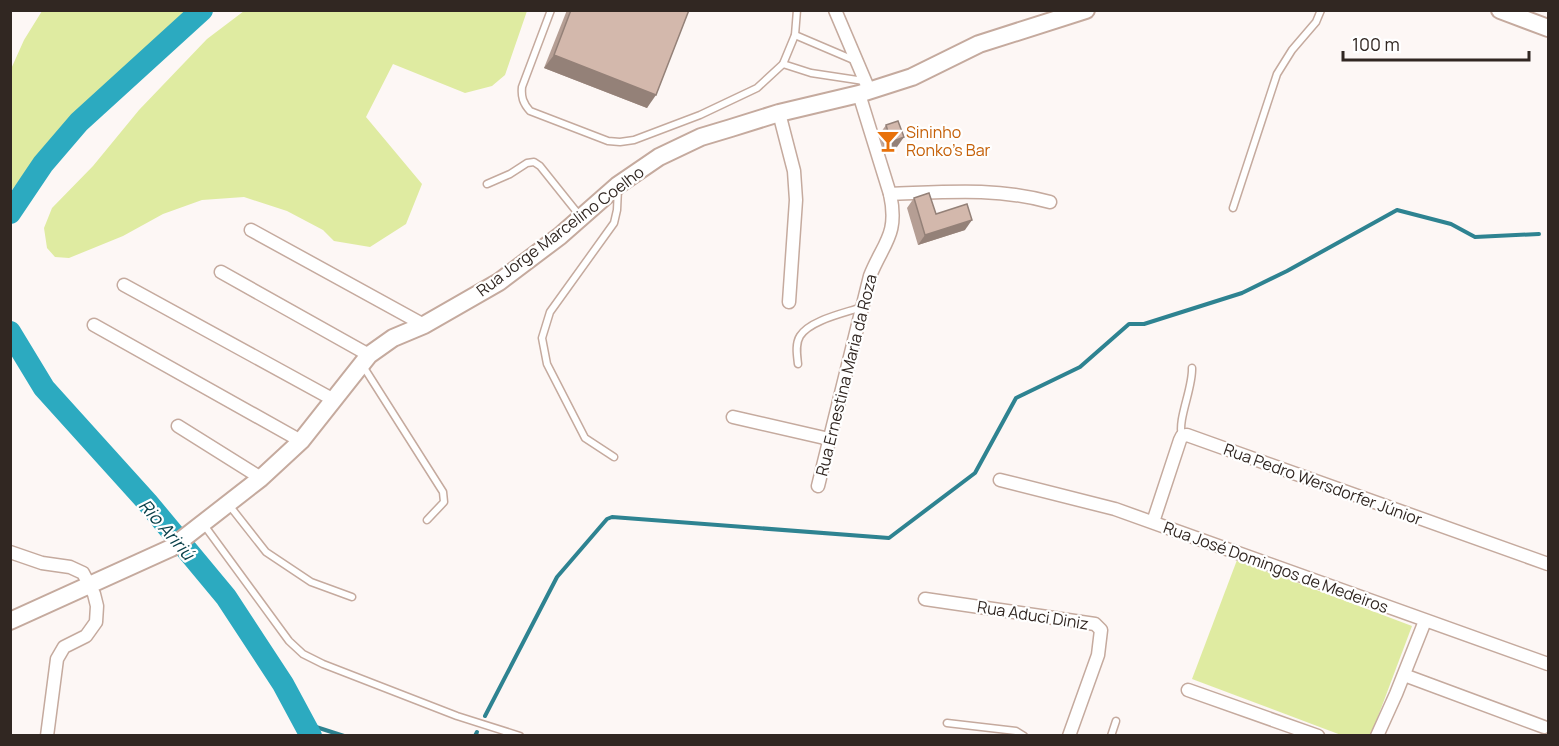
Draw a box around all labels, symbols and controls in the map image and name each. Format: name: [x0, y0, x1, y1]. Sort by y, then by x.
scale bar: [1343, 24, 1529, 62]
text: 100 m: [1352, 32, 1400, 56]
place label: Sininho Ronko's Bar: [906, 121, 991, 161]
bar icon: Sininho Ronko's Bar: [875, 128, 901, 154]
street label: Rua Jorge Marcelino Coelho: [472, 161, 648, 301]
street label: Rua Ernestina Maria da Roza: [810, 272, 882, 478]
street label: Rua Pedro Wersdorfer Júnior: [1221, 438, 1425, 530]
water label: Rio Aririú: [134, 493, 201, 566]
street label: Rua José Domingos de Medeiros: [1161, 516, 1391, 618]
street label: Rua Aduci Diniz: [976, 595, 1090, 635]

